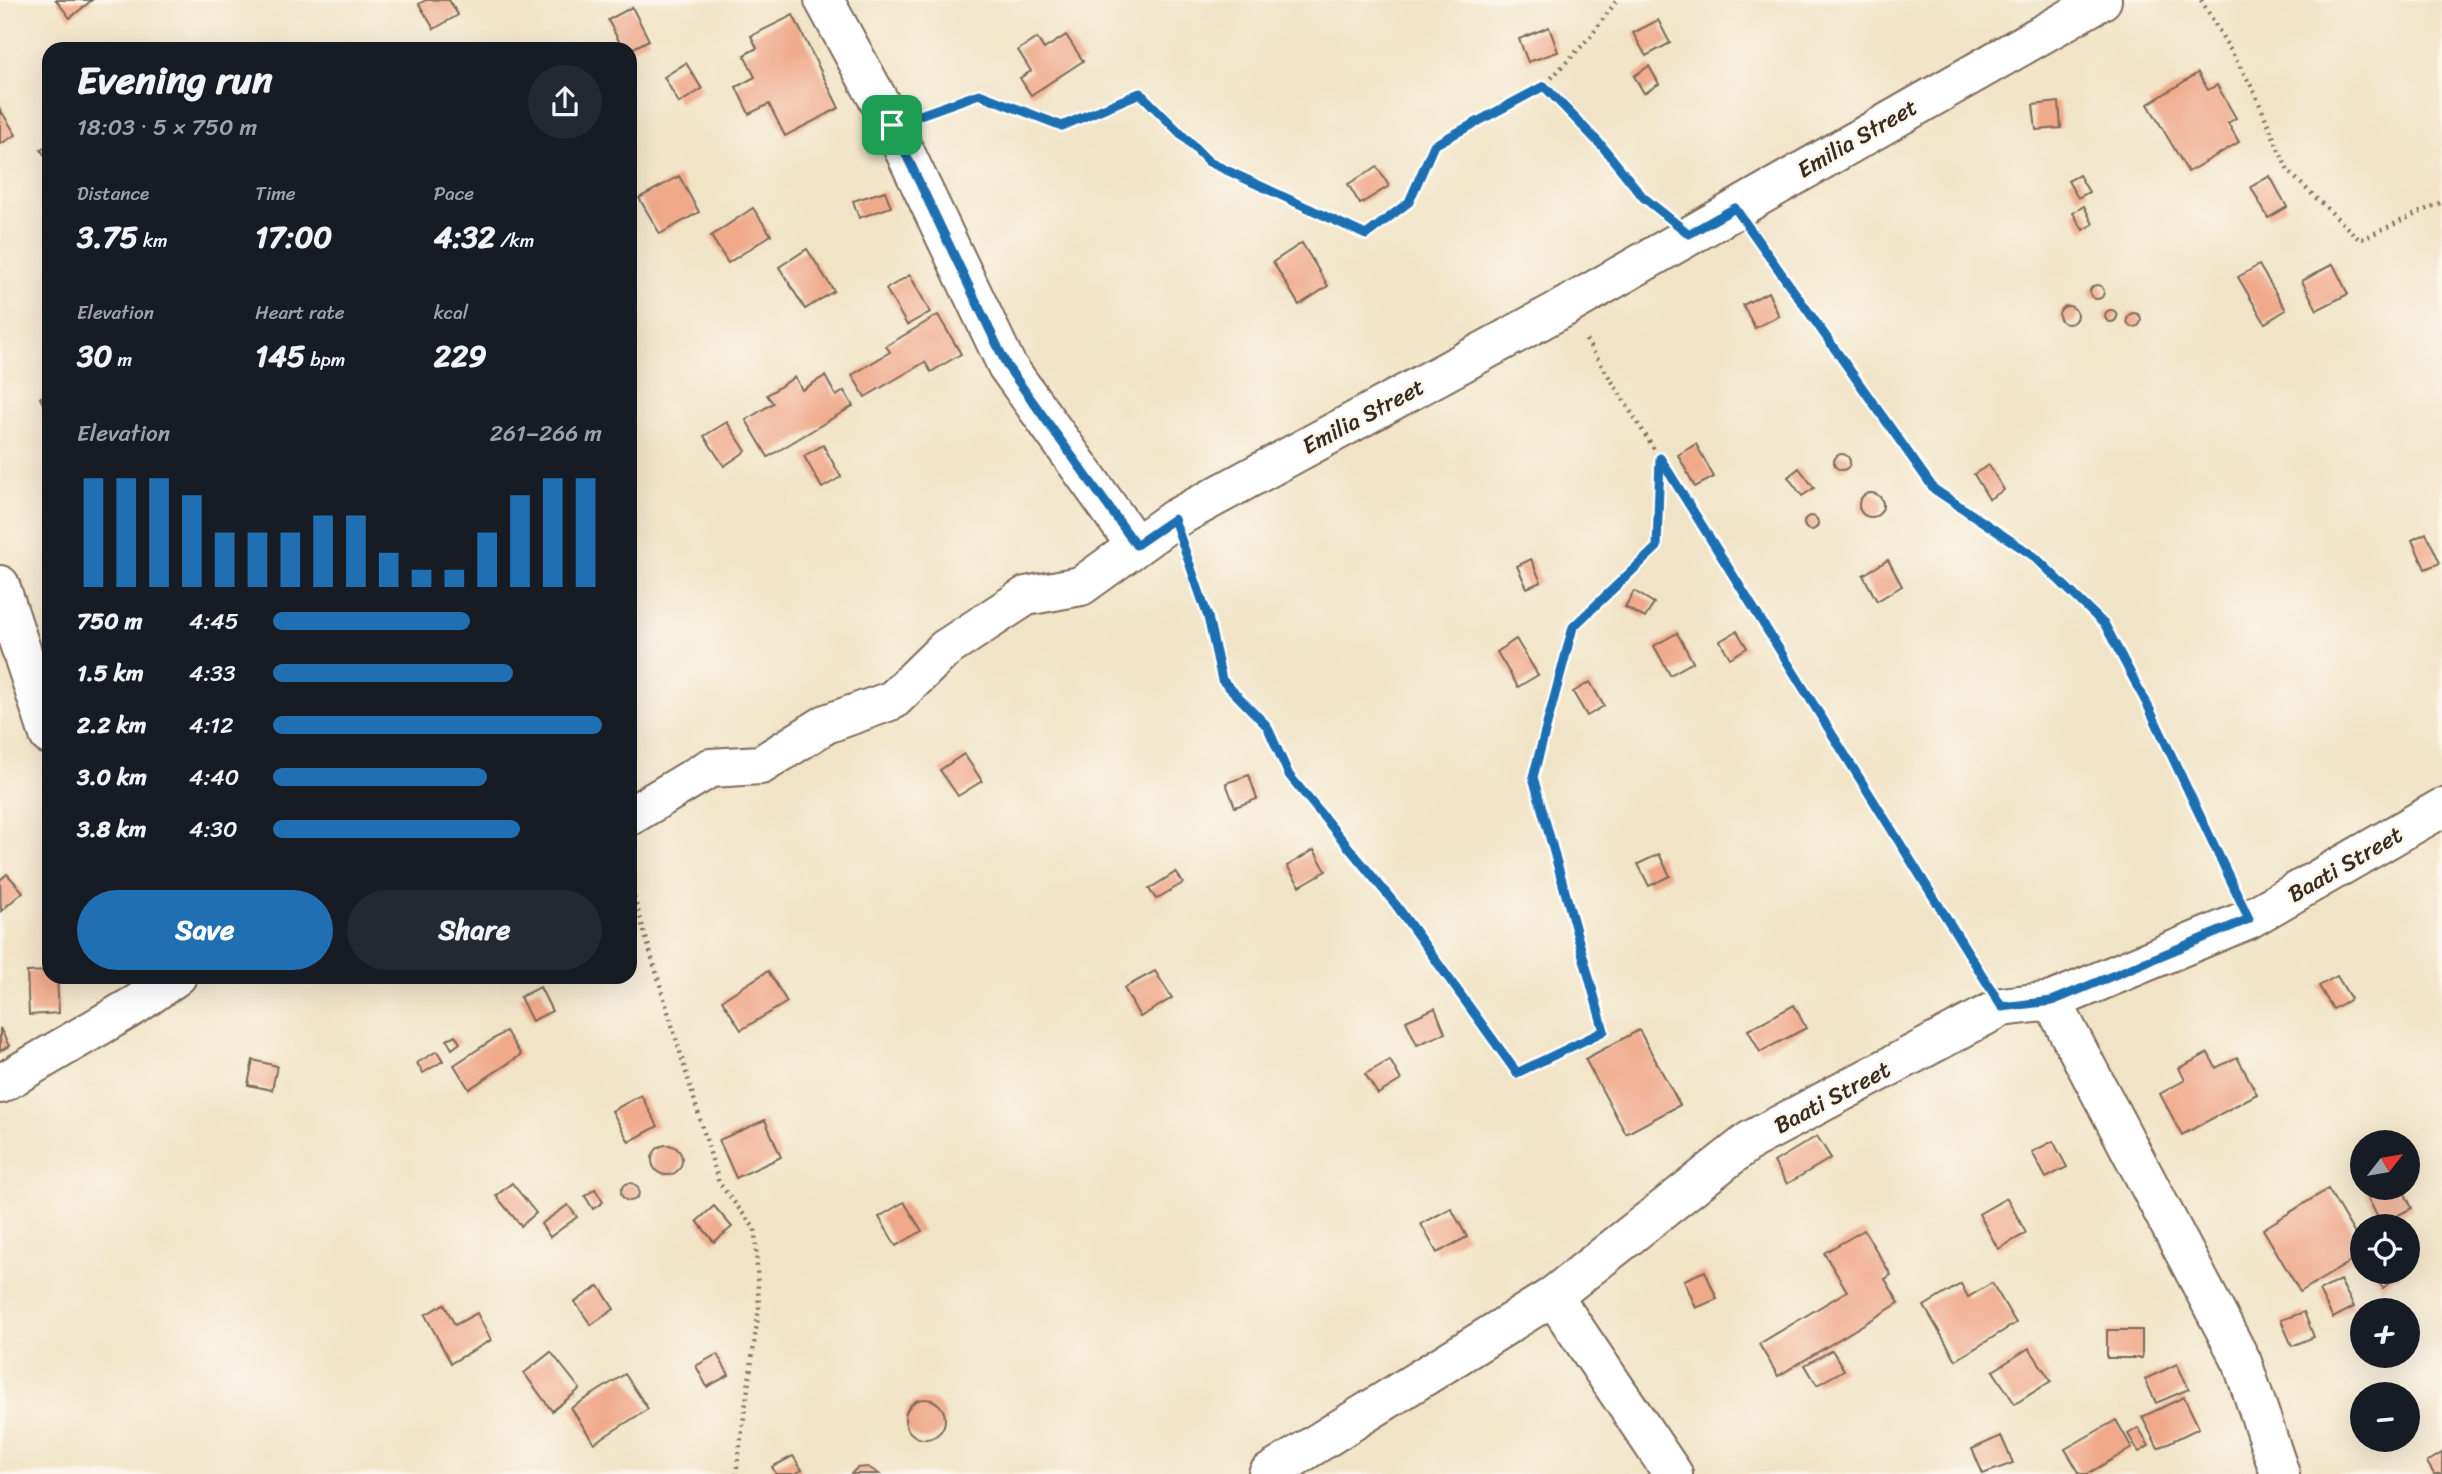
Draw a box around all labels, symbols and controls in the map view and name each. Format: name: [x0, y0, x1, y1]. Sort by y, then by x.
text: Evening run: [77, 47, 273, 114]
button: share: [528, 65, 602, 139]
street label: Emilia Street: [1789, 87, 1926, 190]
pin: [862, 95, 922, 155]
icon: arrive: [873, 106, 911, 144]
text: 18:03 · 5 × 750 m: [77, 107, 257, 148]
text: Distance: [77, 177, 149, 210]
text: Time: [255, 177, 296, 210]
text: Pace: [434, 177, 474, 210]
text: 3.75: [77, 210, 138, 264]
text: 17:00: [255, 210, 332, 264]
text: 4:32: [434, 210, 495, 264]
text: km: [138, 224, 168, 257]
text: /km: [495, 224, 534, 257]
text: Elevation: [77, 296, 154, 329]
text: Heart rate: [255, 296, 345, 329]
text: kcal: [434, 296, 468, 329]
text: 30: [77, 329, 112, 383]
text: 145: [255, 329, 305, 383]
text: 229: [434, 329, 487, 383]
text: m: [112, 343, 132, 376]
text: bpm: [305, 343, 345, 376]
street label: Emilia Street: [1294, 367, 1432, 466]
text: Elevation: [77, 413, 170, 454]
text: 261–266 m: [490, 413, 602, 454]
text: 750 m: [77, 601, 142, 642]
text: 4:45: [189, 601, 239, 642]
text: 1.5 km: [77, 653, 144, 694]
text: 4:33: [189, 653, 236, 694]
text: 2.2 km: [77, 705, 146, 746]
text: 4:12: [189, 705, 233, 746]
text: 3.0 km: [77, 757, 147, 798]
text: 4:40: [189, 757, 239, 798]
text: 3.8 km: [77, 809, 146, 850]
text: 4:30: [189, 809, 237, 850]
street label: Baati Street: [2280, 815, 2411, 914]
button: Save: [77, 890, 333, 970]
button: Share: [347, 890, 602, 970]
street label: Baati Street: [1766, 1049, 1898, 1145]
north arrow: [2350, 1130, 2420, 1200]
map controls: [2350, 1130, 2420, 1452]
button: locate: [2350, 1214, 2420, 1284]
button: +: [2350, 1298, 2420, 1368]
button: −: [2350, 1382, 2420, 1452]

